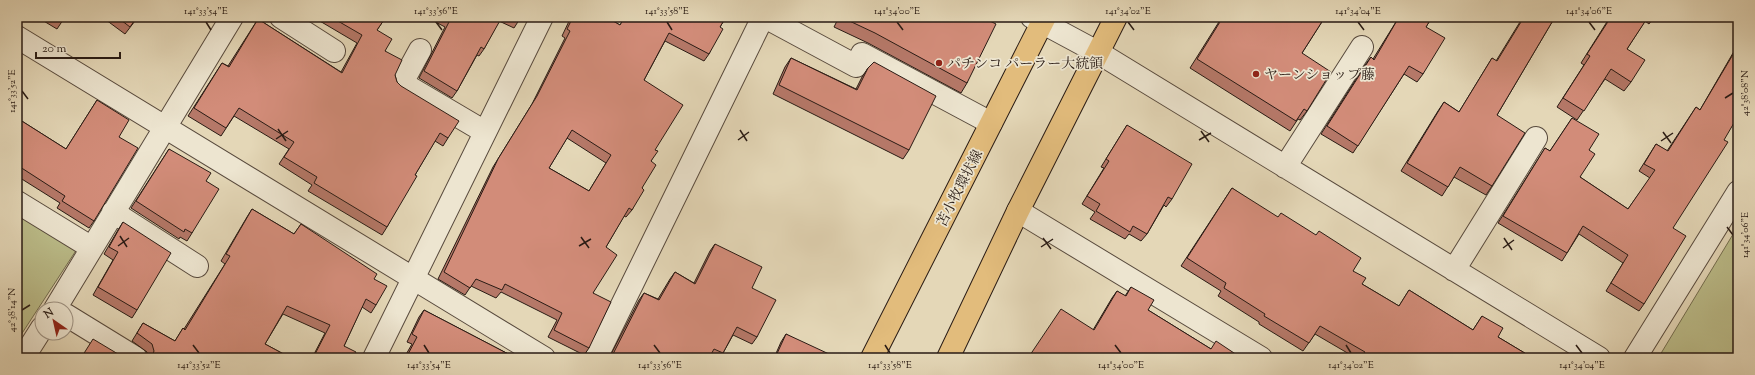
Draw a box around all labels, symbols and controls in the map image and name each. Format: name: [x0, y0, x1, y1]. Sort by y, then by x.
text: 141°33'54"E: [184, 4, 228, 19]
text: 141°33'56"E: [414, 4, 458, 19]
text: 141°33'58"E: [645, 4, 689, 19]
text: 141°34'00"E: [874, 4, 920, 19]
text: 141°34'02"E: [1105, 4, 1151, 19]
text: 141°34'04"E: [1335, 4, 1381, 19]
text: 141°34'06"E: [1566, 4, 1612, 19]
scale bar: [36, 34, 120, 60]
text: 20 m: [42, 40, 67, 58]
place label: パチンコ パーラー大統領: [947, 55, 1103, 75]
marker: パチンコ パーラー大統領: [934, 58, 944, 68]
place label: ヤーンショップ藤: [1264, 66, 1375, 86]
text: 141°33'52"E: [5, 69, 20, 113]
marker: ヤーンショップ藤: [1251, 69, 1261, 79]
text: 42°38'08"N: [1738, 70, 1753, 116]
street label: 苫小牧環状線: [933, 147, 989, 231]
text: 141°34'06"E: [1738, 212, 1753, 258]
text: 42°38'14"N: [5, 288, 20, 332]
north arrow: [34, 301, 74, 341]
text: N: [40, 304, 57, 323]
text: 141°33'52"E: [177, 358, 221, 373]
text: 141°33'54"E: [407, 358, 451, 373]
text: 141°33'56"E: [638, 358, 682, 373]
text: 141°33'58"E: [868, 358, 912, 373]
text: 141°34'00"E: [1098, 358, 1144, 373]
text: 141°34'02"E: [1328, 358, 1374, 373]
text: 141°34'04"E: [1559, 358, 1605, 373]

